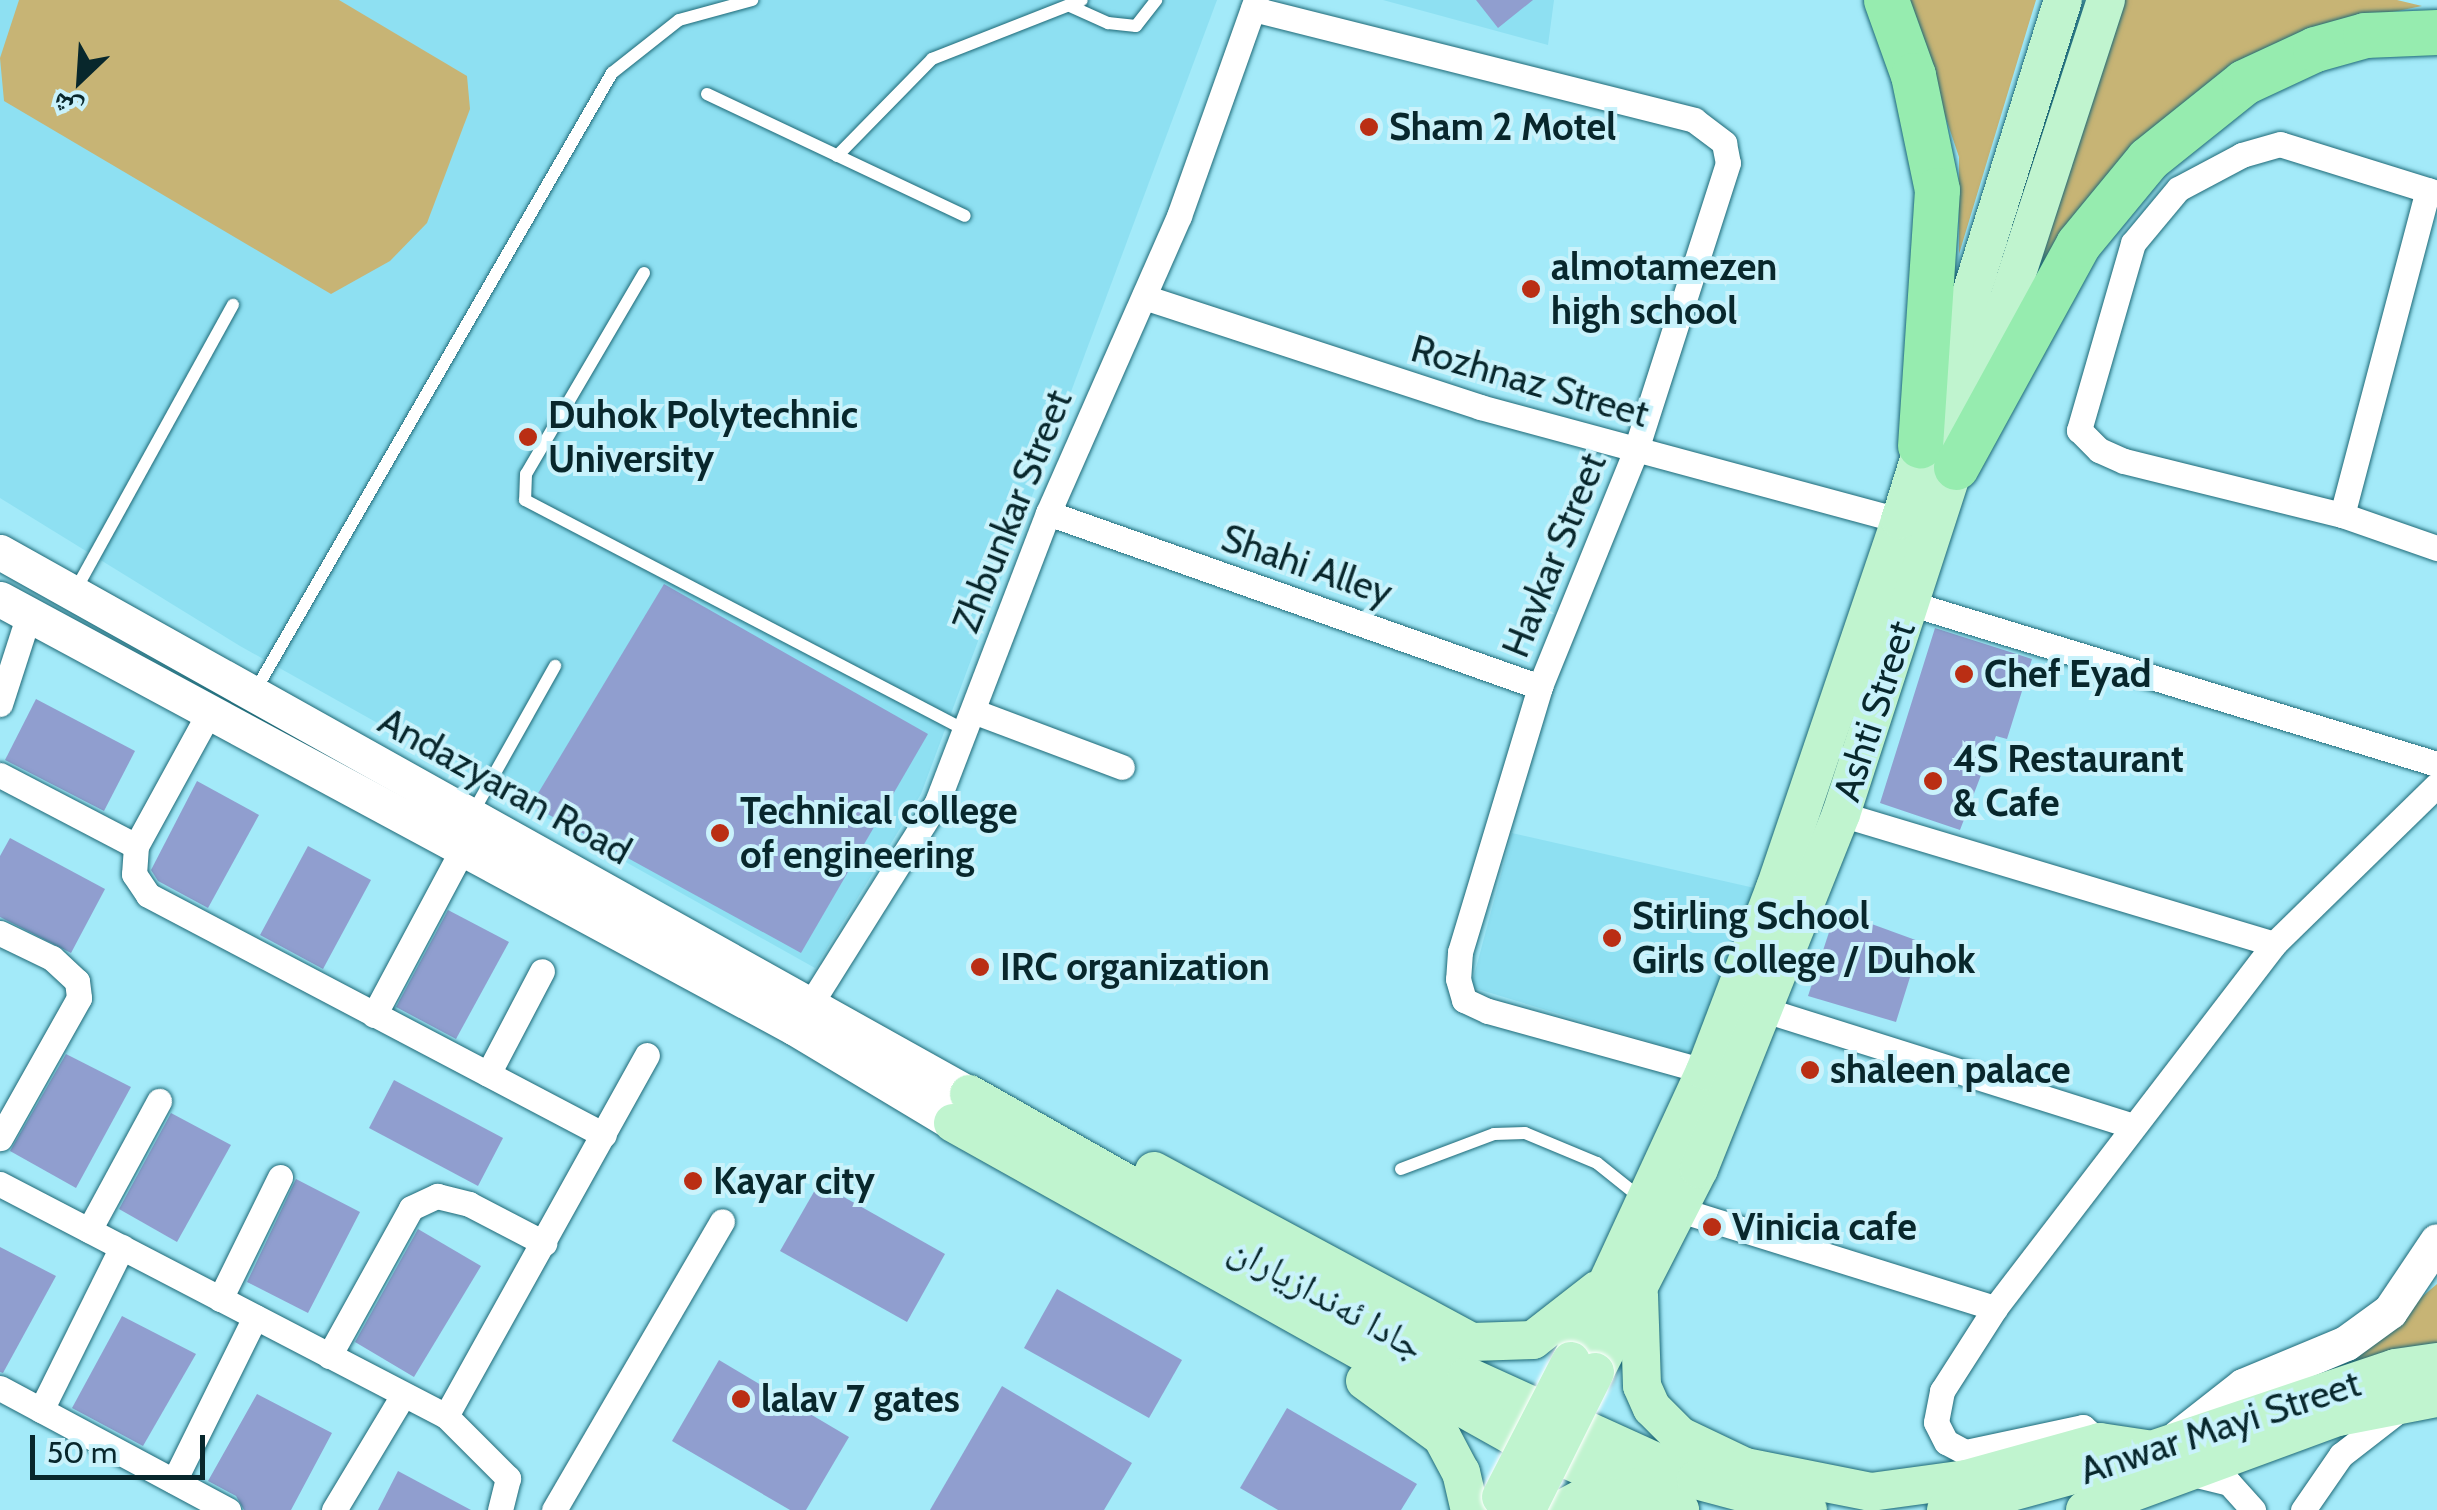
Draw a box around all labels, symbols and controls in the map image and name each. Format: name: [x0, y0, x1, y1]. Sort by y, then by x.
north arrow: [30, 30, 130, 130]
text: ش: [47, 86, 88, 129]
place label: Sham 2 Motel: [1389, 104, 1616, 150]
marker: Sham 2 Motel: [1358, 116, 1380, 138]
place label: almotamezen high school: [1551, 244, 1777, 333]
marker: almotamezen high school: [1520, 278, 1542, 300]
street label: Rozhnaz Street: [1406, 325, 1654, 437]
street label: Zhbunkar Street: [943, 383, 1081, 639]
place label: Duhok Polytechnic University: [548, 392, 858, 482]
marker: Duhok Polytechnic University: [517, 426, 539, 448]
street label: Havkar Street: [1492, 446, 1616, 664]
street label: Shahi Alley: [1216, 515, 1398, 615]
street label: Ashti Street: [1823, 615, 1925, 807]
place label: Chef Eyad: [1984, 651, 2152, 697]
marker: Chef Eyad: [1953, 663, 1975, 685]
street label: Andazyaran Road: [371, 698, 639, 874]
place label: 4S Restaurant & Cafe: [1953, 736, 2184, 826]
marker: 4S Restaurant & Cafe: [1922, 770, 1944, 792]
place label: Technical college of engineering: [740, 788, 1018, 878]
marker: Technical college of engineering: [709, 822, 731, 844]
place label: Stirling School Girls College / Duhok: [1632, 893, 1975, 982]
marker: Stirling School Girls College / Duhok: [1601, 927, 1623, 949]
place label: IRC organization: [1000, 944, 1270, 990]
marker: IRC organization: [969, 956, 991, 978]
place label: shaleen palace: [1830, 1047, 2071, 1093]
marker: shaleen palace: [1799, 1059, 1821, 1081]
place label: Kayar city: [713, 1158, 875, 1204]
marker: Kayar city: [682, 1170, 704, 1192]
place label: Vinicia cafe: [1732, 1204, 1917, 1250]
marker: Vinicia cafe: [1701, 1216, 1723, 1238]
street label: جادا ئەندازیاران: [1222, 1225, 1432, 1369]
street label: Anwar Mayi Street: [2074, 1360, 2366, 1494]
place label: lalav 7 gates: [761, 1376, 960, 1422]
marker: lalav 7 gates: [730, 1388, 752, 1410]
scale bar: [35, 1415, 210, 1477]
text: 50 m: [47, 1434, 117, 1471]

